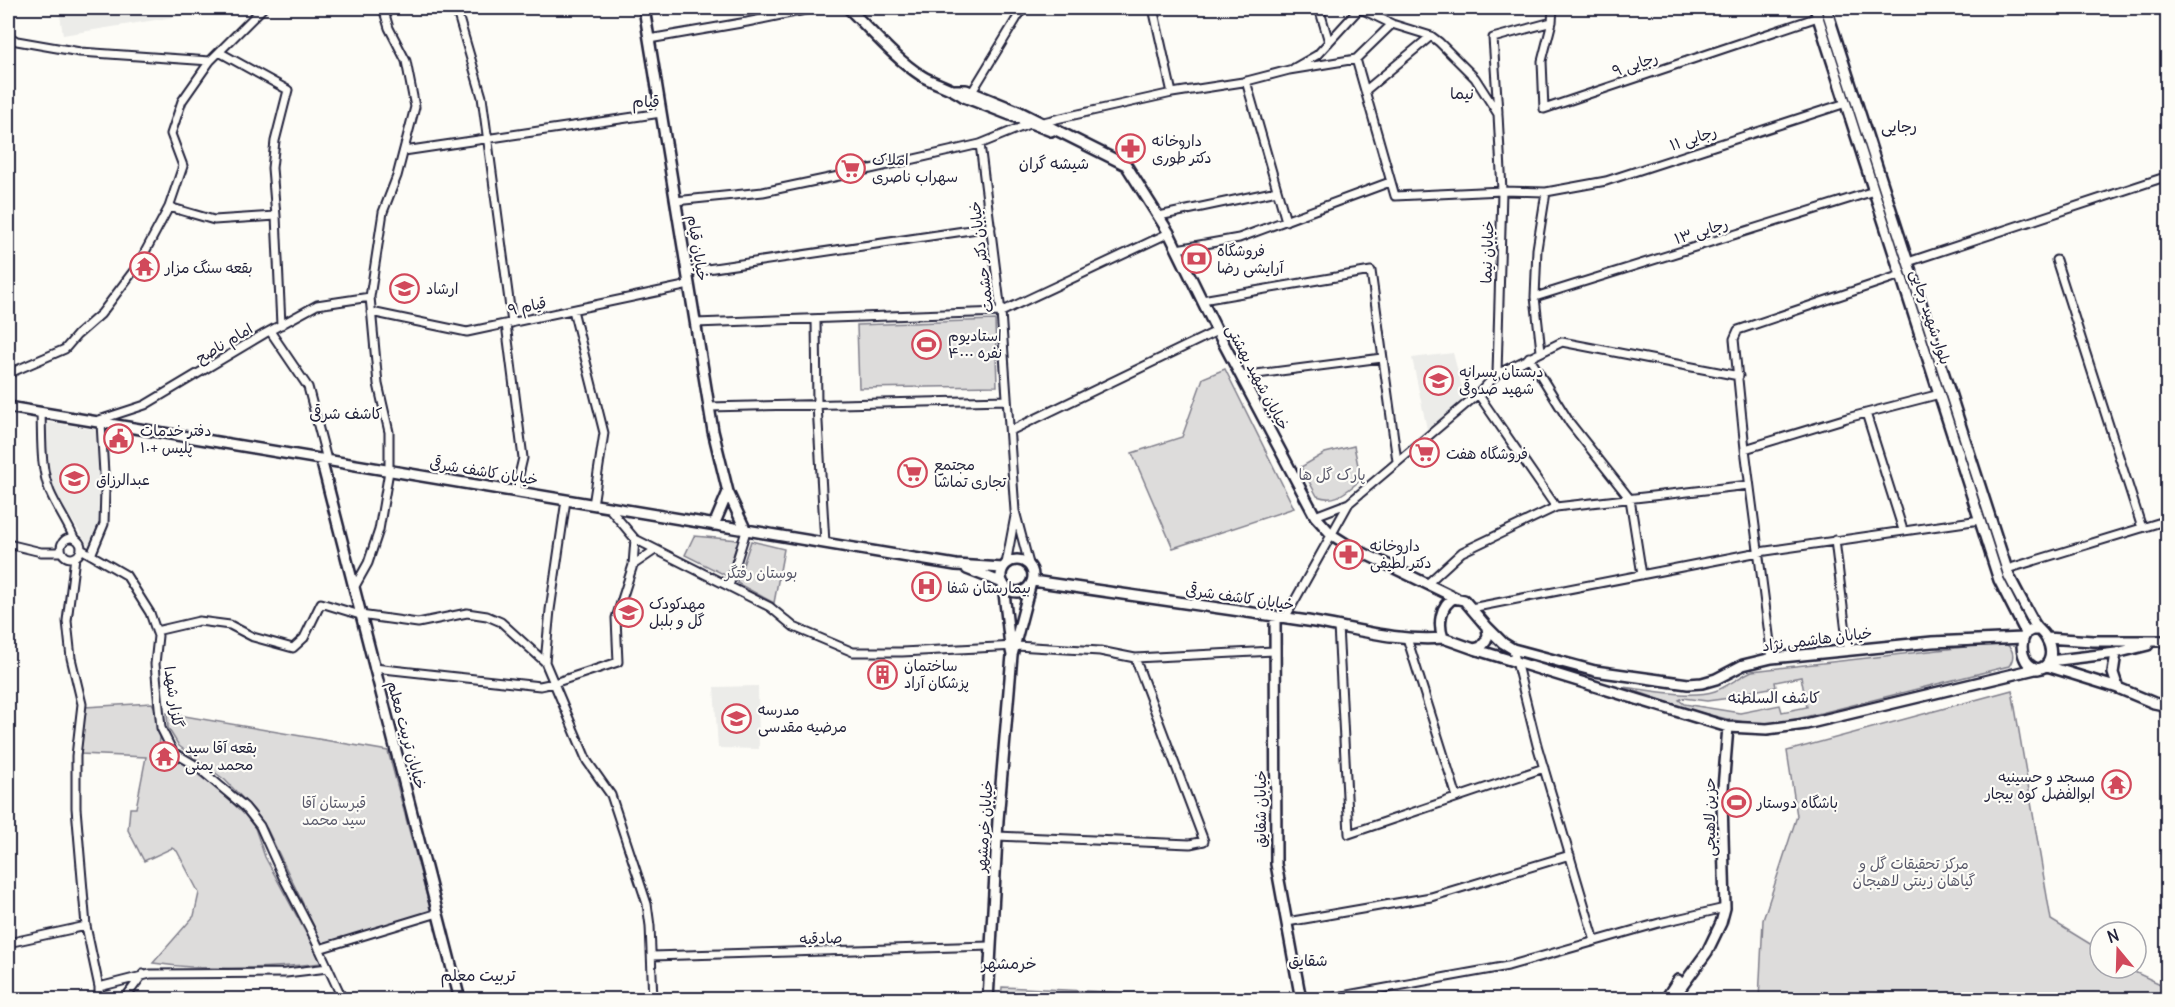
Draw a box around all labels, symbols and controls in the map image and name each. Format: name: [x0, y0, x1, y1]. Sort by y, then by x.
street label: رجایی ۹: [1610, 47, 1661, 82]
district label: نیما: [1450, 83, 1474, 103]
district label: قیام: [632, 91, 660, 114]
district label: رجایی: [1881, 116, 1917, 137]
street label: رجایی ۱۱: [1667, 121, 1719, 155]
place label: داروخانه دکتر طوری: [1152, 131, 1212, 167]
pharmacy icon: داروخانه دکتر طوری: [1115, 133, 1147, 165]
place label: املاک سهراب ناصری: [872, 150, 958, 186]
supermarket icon: املاک سهراب ناصری: [835, 152, 867, 184]
district label: شیشه گران: [1019, 153, 1089, 173]
street label: خیابان دکتر حشمت: [965, 200, 997, 314]
street label: خیابان قیام: [681, 214, 713, 283]
street label: رجایی ۱۳: [1672, 214, 1730, 249]
street label: خیابان نیما: [1476, 220, 1498, 284]
place label: فروشگاه آرایشی رضا: [1217, 241, 1285, 278]
bank icon: فروشگاه آرایشی رضا: [1180, 243, 1212, 275]
temple icon: بقعه سنگ مزار: [128, 251, 160, 283]
place label: بقعه سنگ مزار: [164, 258, 253, 277]
street label: بلوار شهید رجایی: [1906, 267, 1955, 367]
school or university icon: ارشاد: [389, 272, 421, 304]
place label: ارشاد: [426, 279, 458, 298]
street label: قیام ۹: [506, 293, 548, 321]
street label: امام ناصح: [192, 319, 257, 369]
street label: خیابان شهید بهشتی: [1221, 321, 1294, 434]
place label: استادیوم ۴۰۰۰ نفره: [948, 326, 1002, 362]
sports icon: استادیوم ۴۰۰۰ نفره: [911, 328, 943, 360]
place label: دبستان پسرانه شهید صدوقی: [1459, 362, 1544, 399]
school or university icon: دبستان پسرانه شهید صدوقی: [1422, 364, 1454, 396]
district label: کاشف شرقی: [309, 403, 383, 423]
place label: دفتر خدمات پلیس +۱۰: [140, 421, 212, 458]
public building icon: دفتر خدمات پلیس +۱۰: [103, 423, 135, 455]
supermarket icon: فروشگاه هفت: [1409, 437, 1441, 469]
place label: فروشگاه هفت: [1446, 444, 1528, 463]
street label: خیابان کاشف شرقی: [428, 452, 540, 489]
place label: مجتمع تجاری تماشا: [934, 455, 1007, 491]
supermarket icon: مجتمع تجاری تماشا: [897, 457, 929, 489]
school or university icon: عبدالرزاق: [59, 463, 91, 495]
park label: پارک گل ها: [1298, 465, 1366, 485]
place label: عبدالرزاق: [96, 470, 150, 489]
place label: داروخانه دکتر لطیفی: [1370, 536, 1431, 573]
pharmacy icon: داروخانه دکتر لطیفی: [1333, 538, 1365, 570]
park label: بوستان رفتگر: [723, 563, 797, 582]
hospital icon: بیمارستان شفا: [910, 571, 942, 603]
place label: بیمارستان شفا: [947, 578, 1031, 597]
street label: خیابان کاشف شرقی: [1184, 579, 1296, 614]
place label: مهدکودک گل و بلبل: [649, 594, 705, 630]
school or university icon: مهدکودک گل و بلبل: [612, 596, 644, 628]
street label: خیابان هاشمی نژاد: [1761, 623, 1873, 656]
place label: ساختمان پزشکان آراد: [904, 656, 969, 693]
building icon: ساختمان پزشکان آراد: [867, 658, 899, 690]
street label: گلزار شهدا: [160, 665, 188, 729]
street label: خیابان تربیت معلم: [381, 679, 431, 792]
district label: کاشف السلطنه: [1728, 687, 1820, 707]
place label: مدرسه مرضیه مقدسی: [758, 700, 847, 737]
school or university icon: مدرسه مرضیه مقدسی: [721, 702, 753, 734]
place label: بقعه آقا سید محمد یمنی: [185, 738, 257, 775]
temple icon: بقعه آقا سید محمد یمنی: [148, 740, 180, 772]
place label: مسجد و حسینیه ابوالفضل کوه بیجار: [1984, 767, 2095, 803]
temple icon: مسجد و حسینیه ابوالفضل کوه بیجار: [2100, 769, 2132, 801]
street label: خیابان شقایق: [1251, 770, 1270, 848]
street label: حزین لاهیجی: [1700, 778, 1720, 856]
street label: خیابان خرمشهر: [971, 779, 997, 875]
sports icon: باشگاه دوستار: [1720, 786, 1752, 818]
park label: قبرستان آقا سید محمد: [302, 793, 366, 829]
place label: باشگاه دوستار: [1756, 793, 1838, 812]
park label: مرکز تحقیقات گل و گیاهان زینتی لاهیجان: [1853, 854, 1975, 891]
north arrow: [2088, 920, 2148, 980]
text: N: [2105, 925, 2122, 947]
street label: صادقیه: [799, 928, 843, 948]
district label: شقایق: [1288, 950, 1328, 970]
district label: خرمشهر: [979, 953, 1037, 973]
district label: تربیت معلم: [440, 965, 516, 988]

